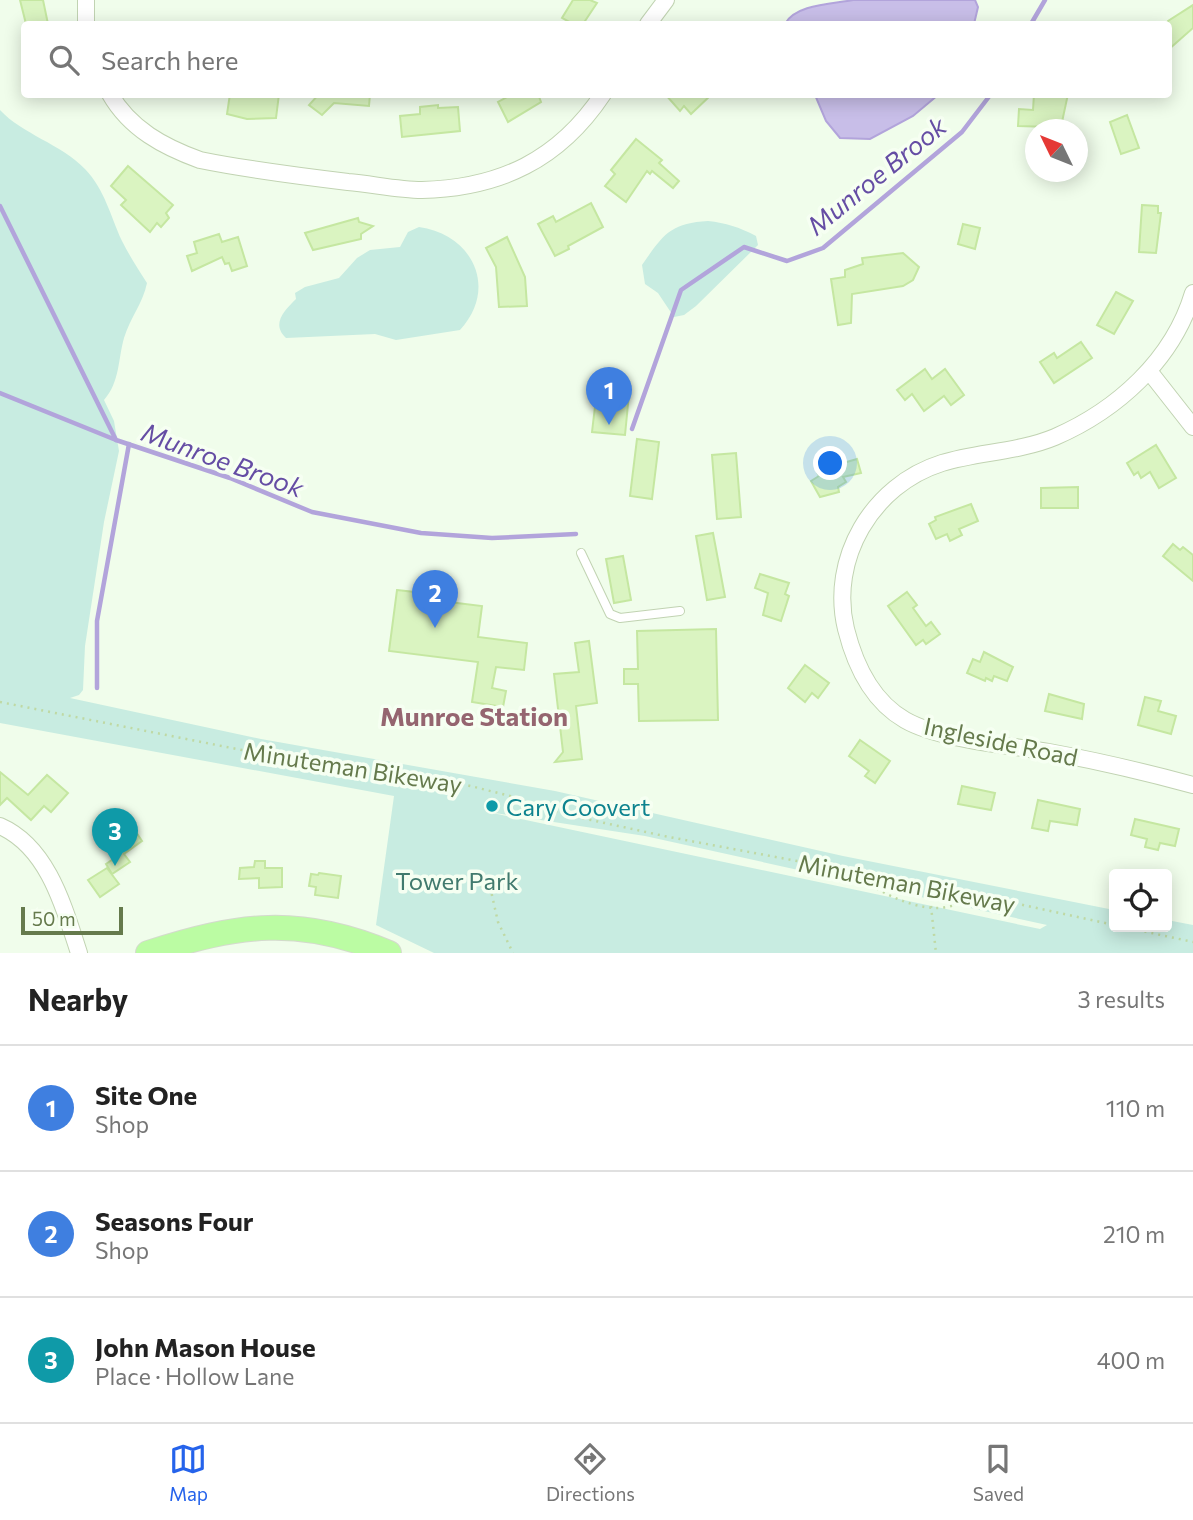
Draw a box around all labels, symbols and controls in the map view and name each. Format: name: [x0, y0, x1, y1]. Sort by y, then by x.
search box: [21, 21, 1172, 98]
icon: search: [45, 41, 83, 79]
text: Search here: [101, 44, 239, 75]
water label: Munroe Brook: [800, 109, 953, 241]
north arrow: [1025, 119, 1088, 182]
pin: 1: [586, 367, 632, 425]
water label: Munroe Brook: [138, 415, 309, 503]
your location: [813, 446, 847, 480]
pin: 2: [412, 570, 458, 628]
district label: Munroe Station: [380, 700, 568, 731]
street label: Ingleside Road: [921, 711, 1081, 771]
street label: Minuteman Bikeway: [242, 735, 464, 799]
place label: Cary Coovert: [506, 792, 650, 821]
marker: Cary Coovert: [484, 798, 500, 814]
pin: 3: [92, 808, 138, 866]
street label: Minuteman Bikeway: [796, 848, 1018, 918]
park label: Tower Park: [395, 866, 519, 895]
map controls: [1109, 869, 1172, 932]
button: locate: [1109, 869, 1172, 932]
scale bar: [21, 904, 122, 936]
text: 50 m: [32, 907, 76, 930]
text: Nearby: [28, 980, 128, 1017]
text: 3 results: [1078, 985, 1165, 1013]
text: Site One: [95, 1079, 197, 1110]
text: 1: [46, 1094, 56, 1122]
text: 110 m: [1106, 1094, 1165, 1122]
text: Shop: [95, 1110, 149, 1138]
text: Seasons Four: [95, 1205, 254, 1236]
text: 2: [44, 1220, 58, 1248]
text: 210 m: [1103, 1220, 1165, 1248]
text: Shop: [95, 1236, 149, 1264]
text: John Mason House: [95, 1331, 316, 1362]
text: 3: [44, 1346, 58, 1374]
text: 400 m: [1097, 1346, 1165, 1374]
text: Place · Hollow Lane: [95, 1362, 294, 1390]
tab: Map: [169, 1440, 208, 1505]
tab: Directions: [546, 1440, 635, 1505]
tab: Saved: [973, 1440, 1024, 1505]

